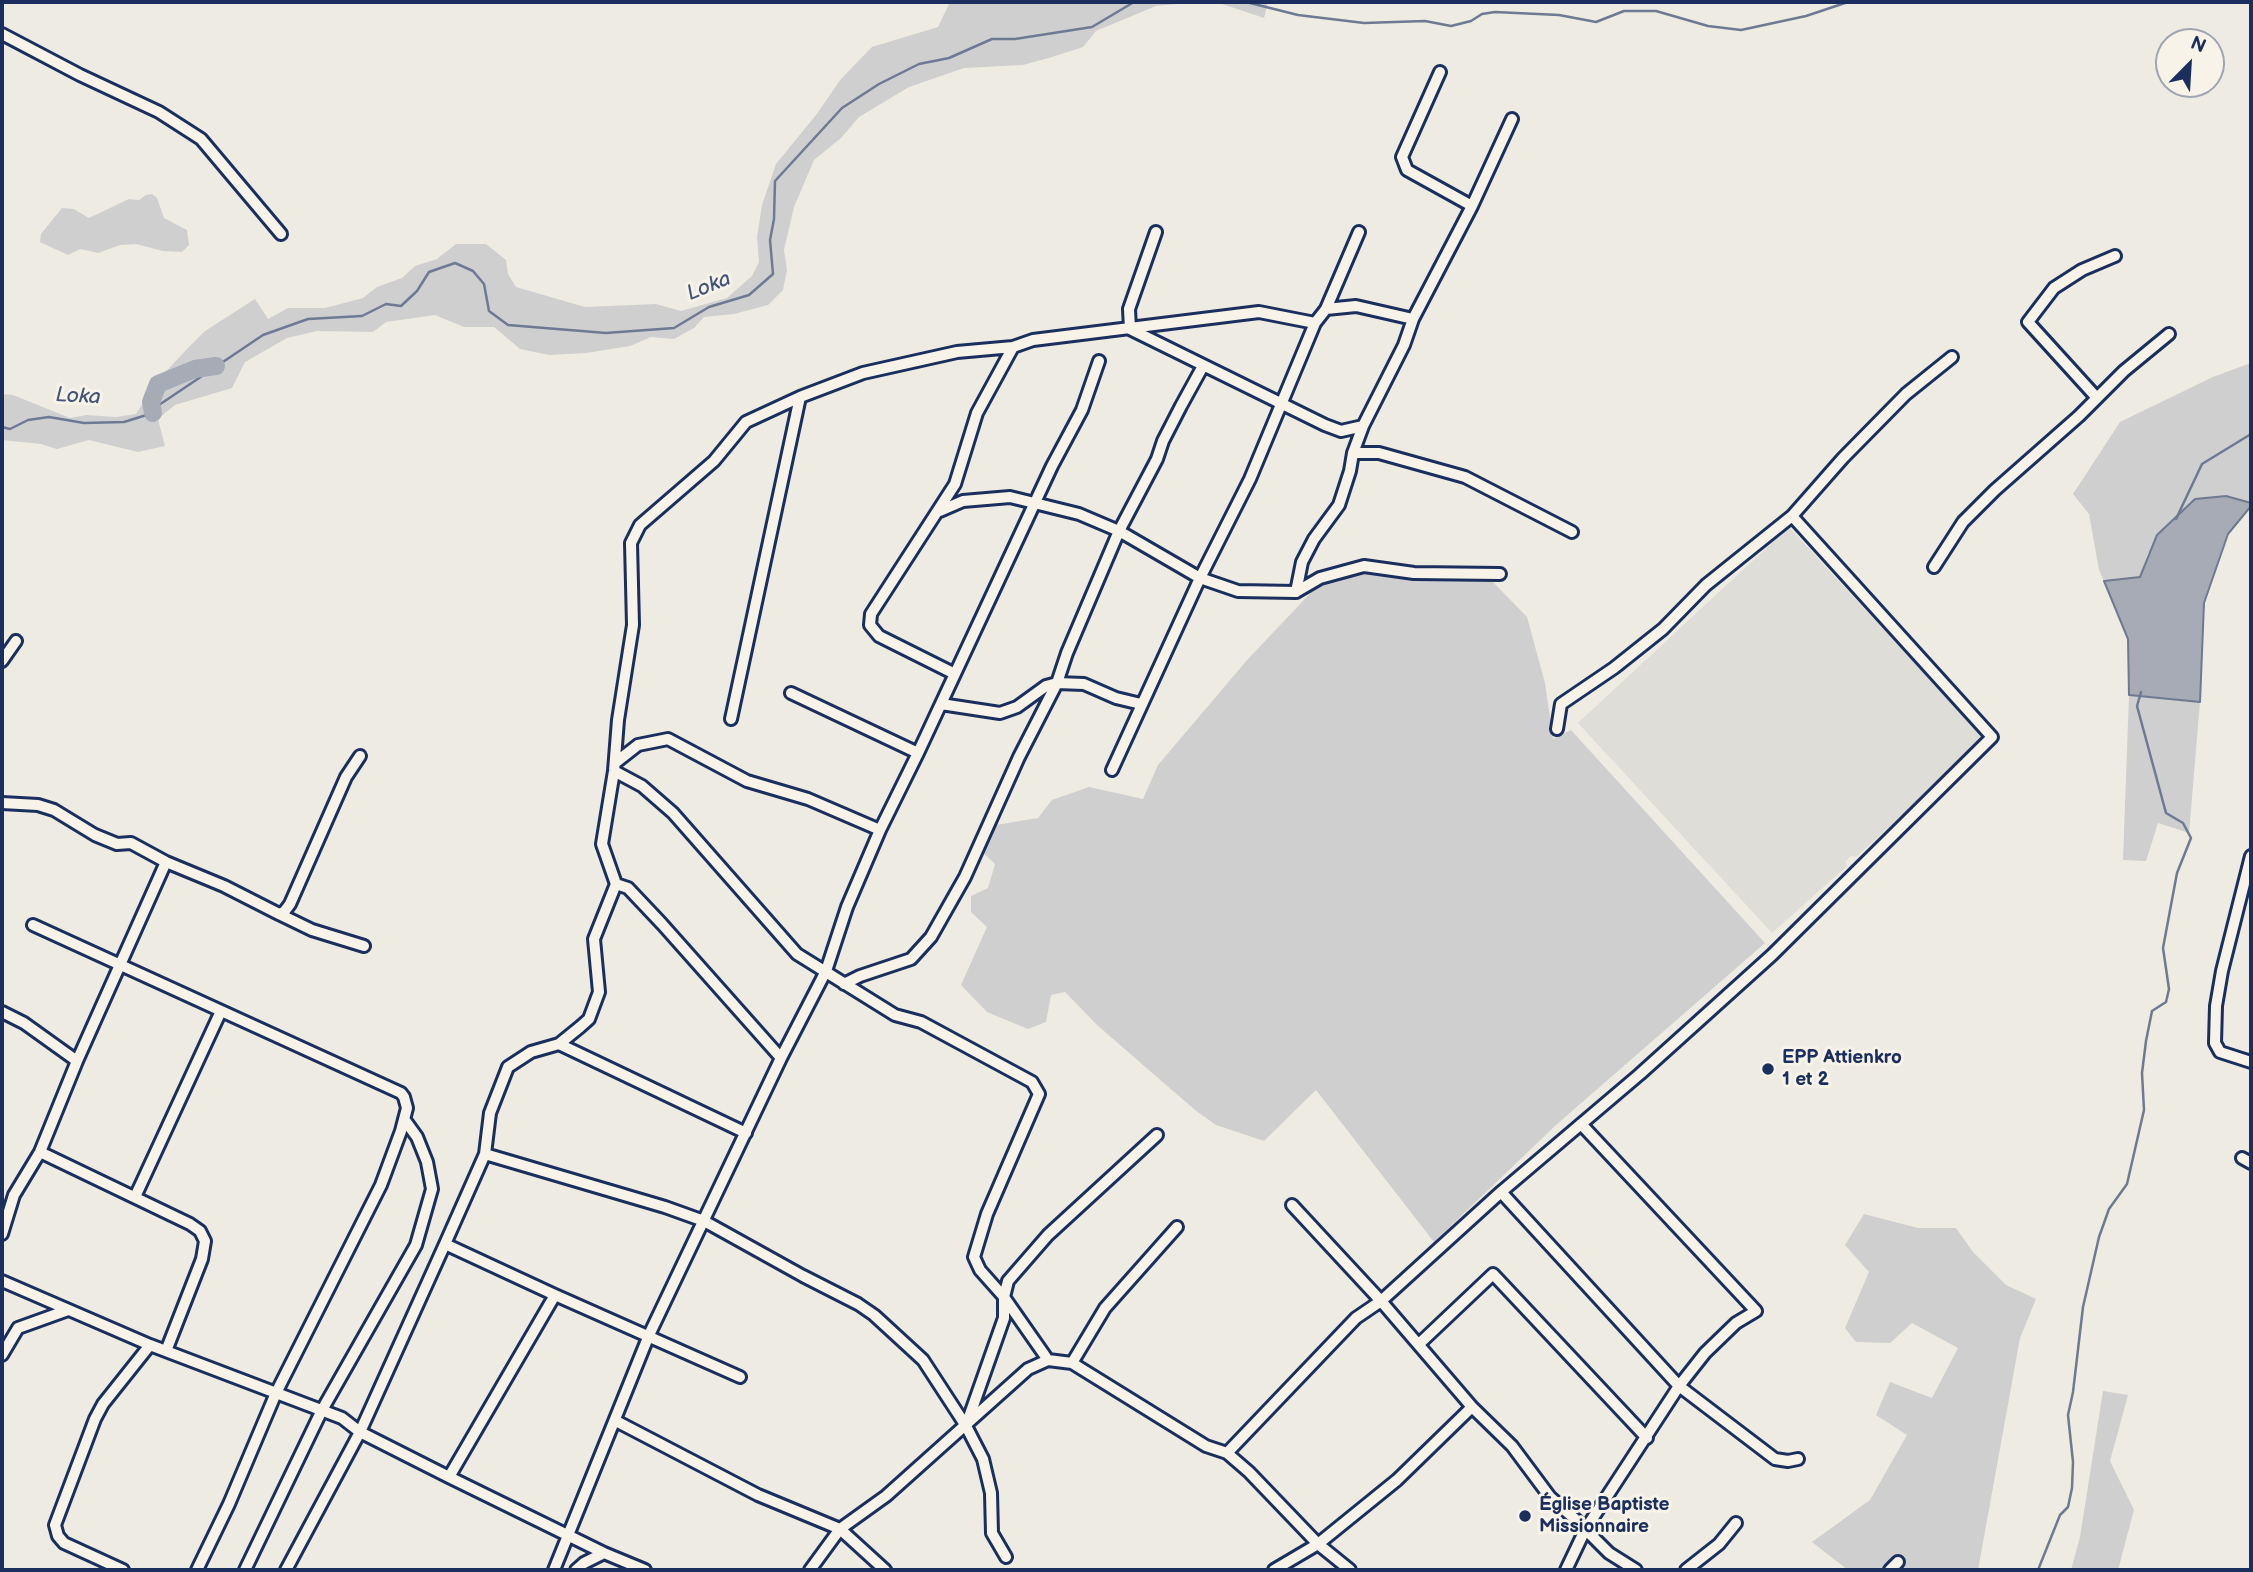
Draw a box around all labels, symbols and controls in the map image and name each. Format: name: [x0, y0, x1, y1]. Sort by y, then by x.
north arrow: [2155, 28, 2225, 98]
text: N: [2187, 32, 2209, 59]
water label: Loka: [683, 267, 735, 307]
water label: Loka: [55, 383, 101, 411]
place label: EPP Attienkro 1 et 2: [1782, 1047, 1902, 1091]
marker: EPP Attienkro 1 et 2: [1760, 1061, 1776, 1077]
place label: Église Baptiste Missionnaire: [1539, 1494, 1670, 1538]
marker: Église Baptiste Missionnaire: [1517, 1508, 1533, 1524]

